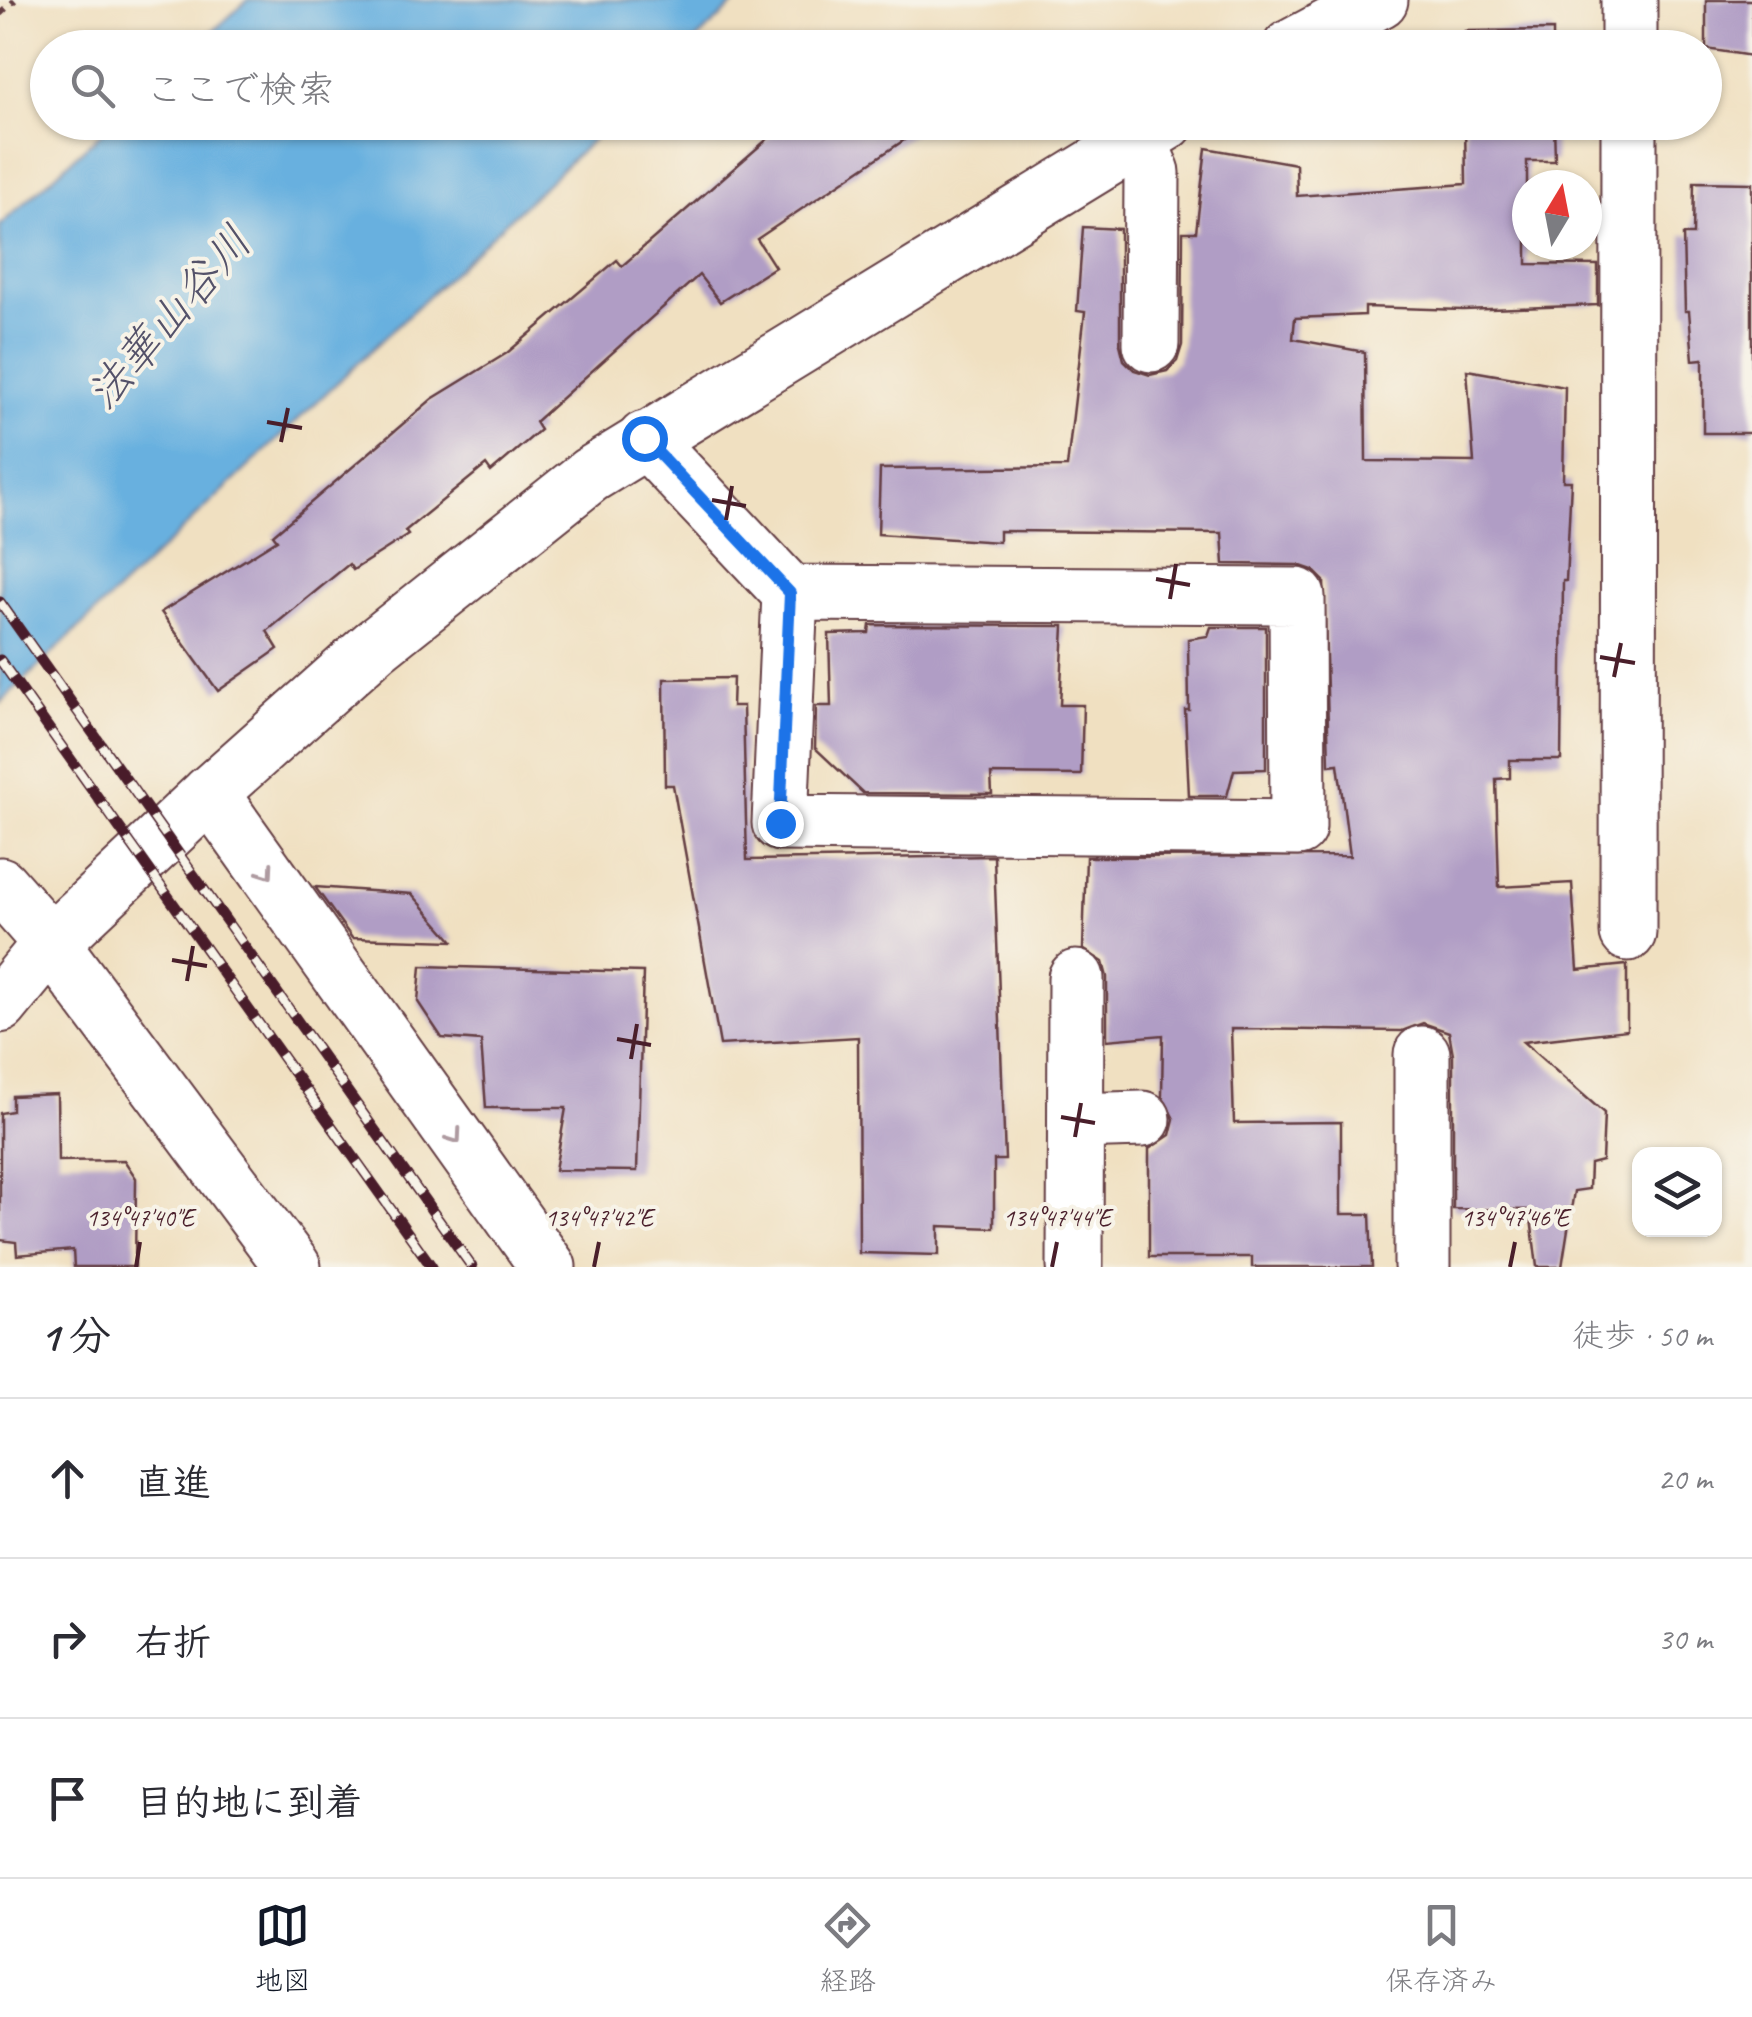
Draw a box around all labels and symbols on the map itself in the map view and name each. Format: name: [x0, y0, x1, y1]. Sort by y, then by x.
north arrow: [1512, 170, 1602, 260]
water label: 法華山谷川: [74, 214, 264, 422]
route start: [622, 416, 668, 462]
route end: [758, 801, 804, 847]
one-way arrow: [255, 861, 273, 879]
one-way arrow: [443, 1125, 462, 1144]
text: 134°47'40"E: [86, 1202, 197, 1234]
text: 134°47'42"E: [545, 1202, 656, 1234]
text: 134°47'44"E: [1003, 1202, 1114, 1234]
text: 134°47'46"E: [1461, 1202, 1572, 1234]

